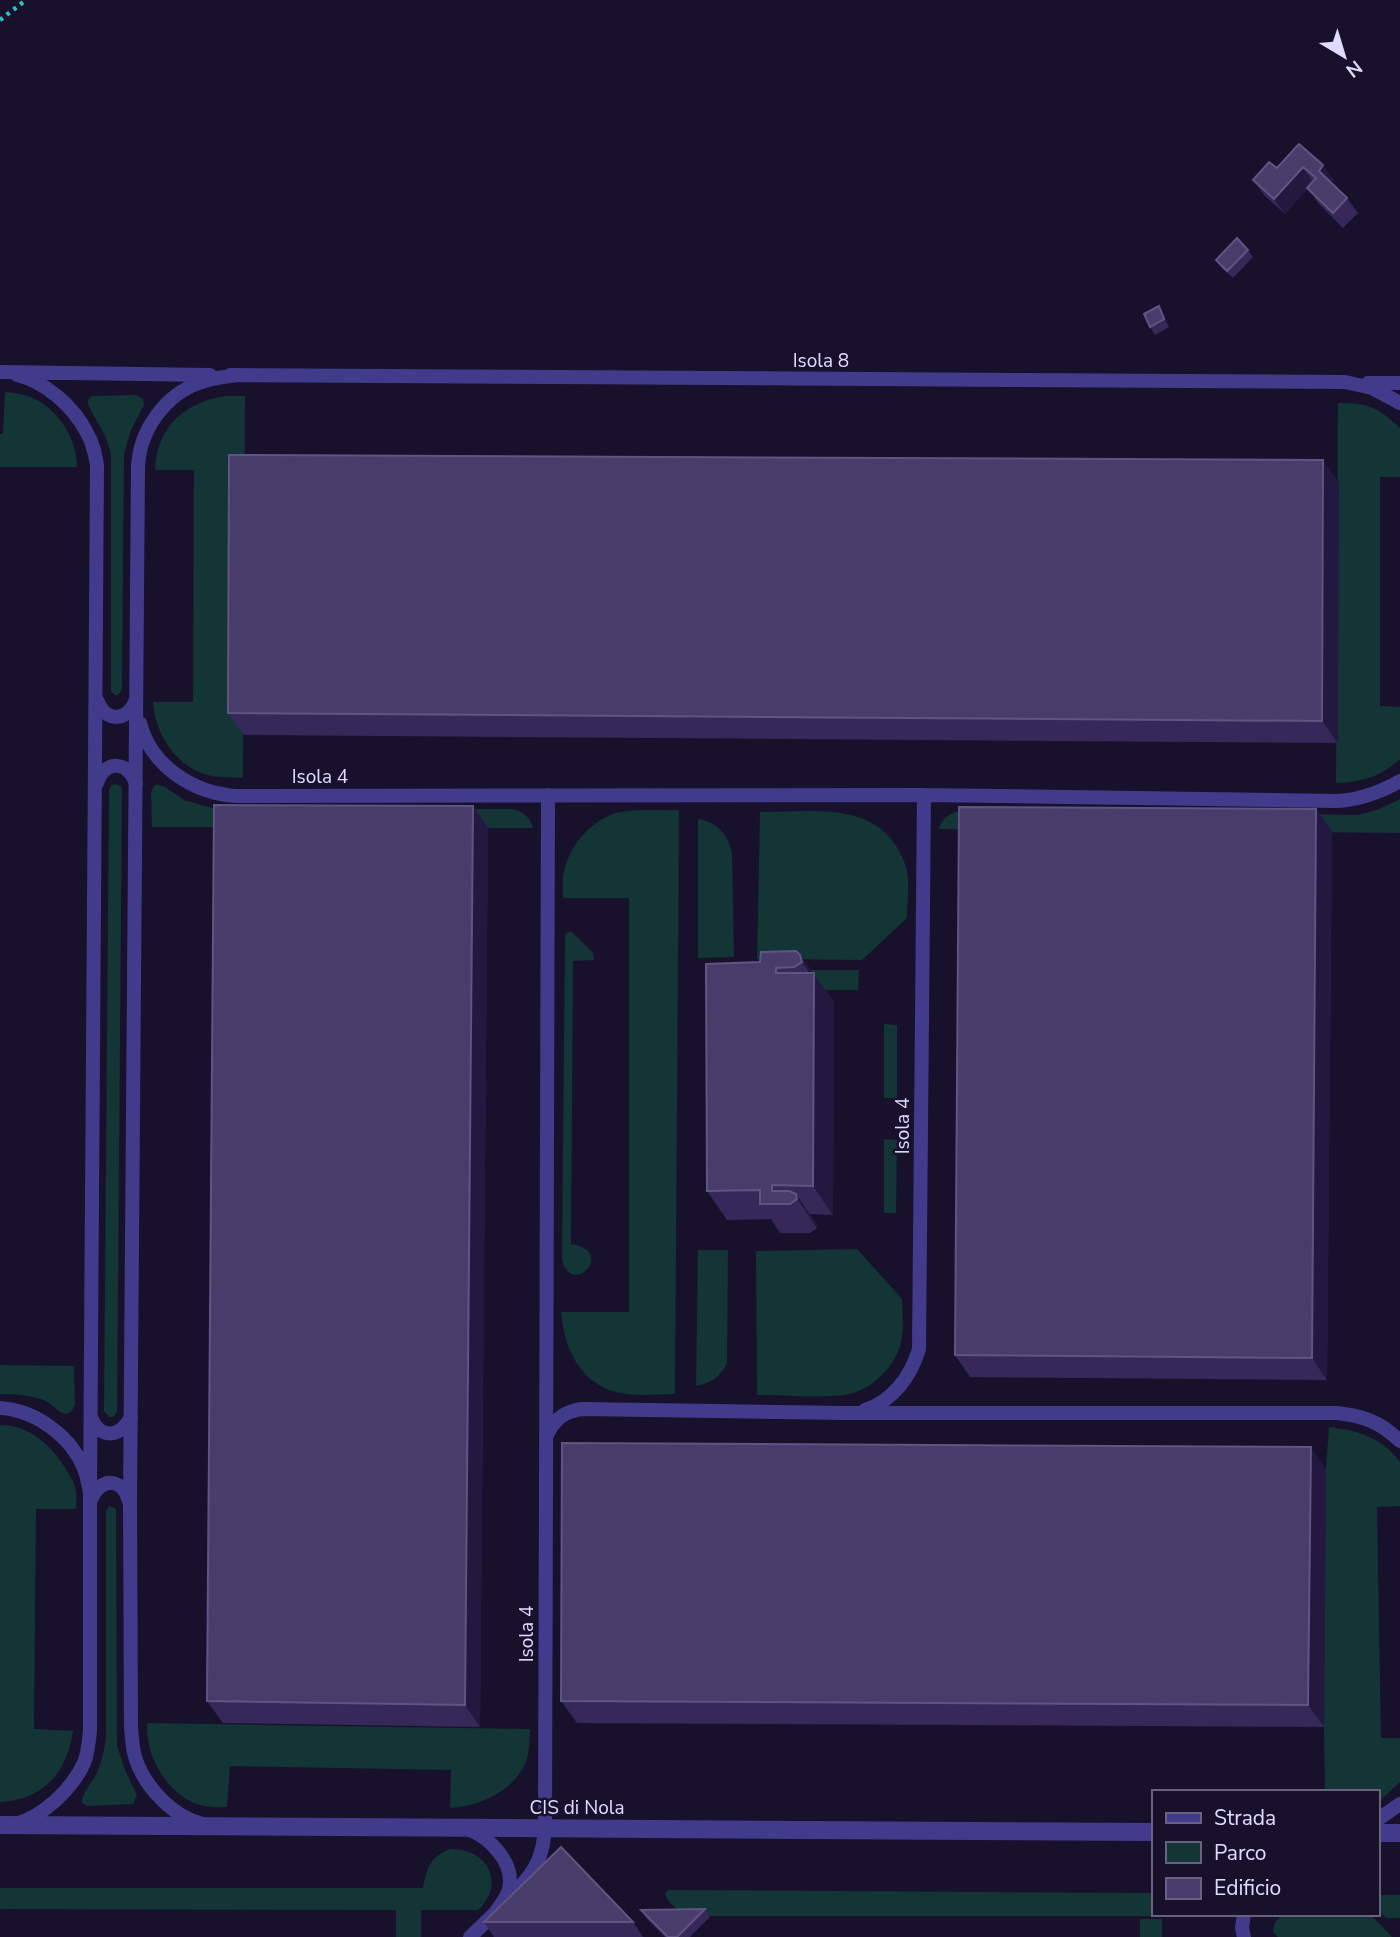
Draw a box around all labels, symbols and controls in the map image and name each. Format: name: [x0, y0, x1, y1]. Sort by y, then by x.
north arrow: [1309, 21, 1379, 91]
text: N: [1340, 54, 1367, 83]
street label: Isola 8: [793, 348, 849, 374]
street label: Isola 4: [292, 764, 348, 790]
street label: Isola 4: [890, 1098, 916, 1154]
street label: Isola 4: [514, 1606, 540, 1662]
legend: [1152, 1790, 1379, 1916]
street label: CIS di Nola: [530, 1795, 624, 1821]
text: Strada: [1214, 1804, 1276, 1832]
text: Parco: [1214, 1839, 1267, 1867]
text: Edificio: [1214, 1874, 1281, 1902]

